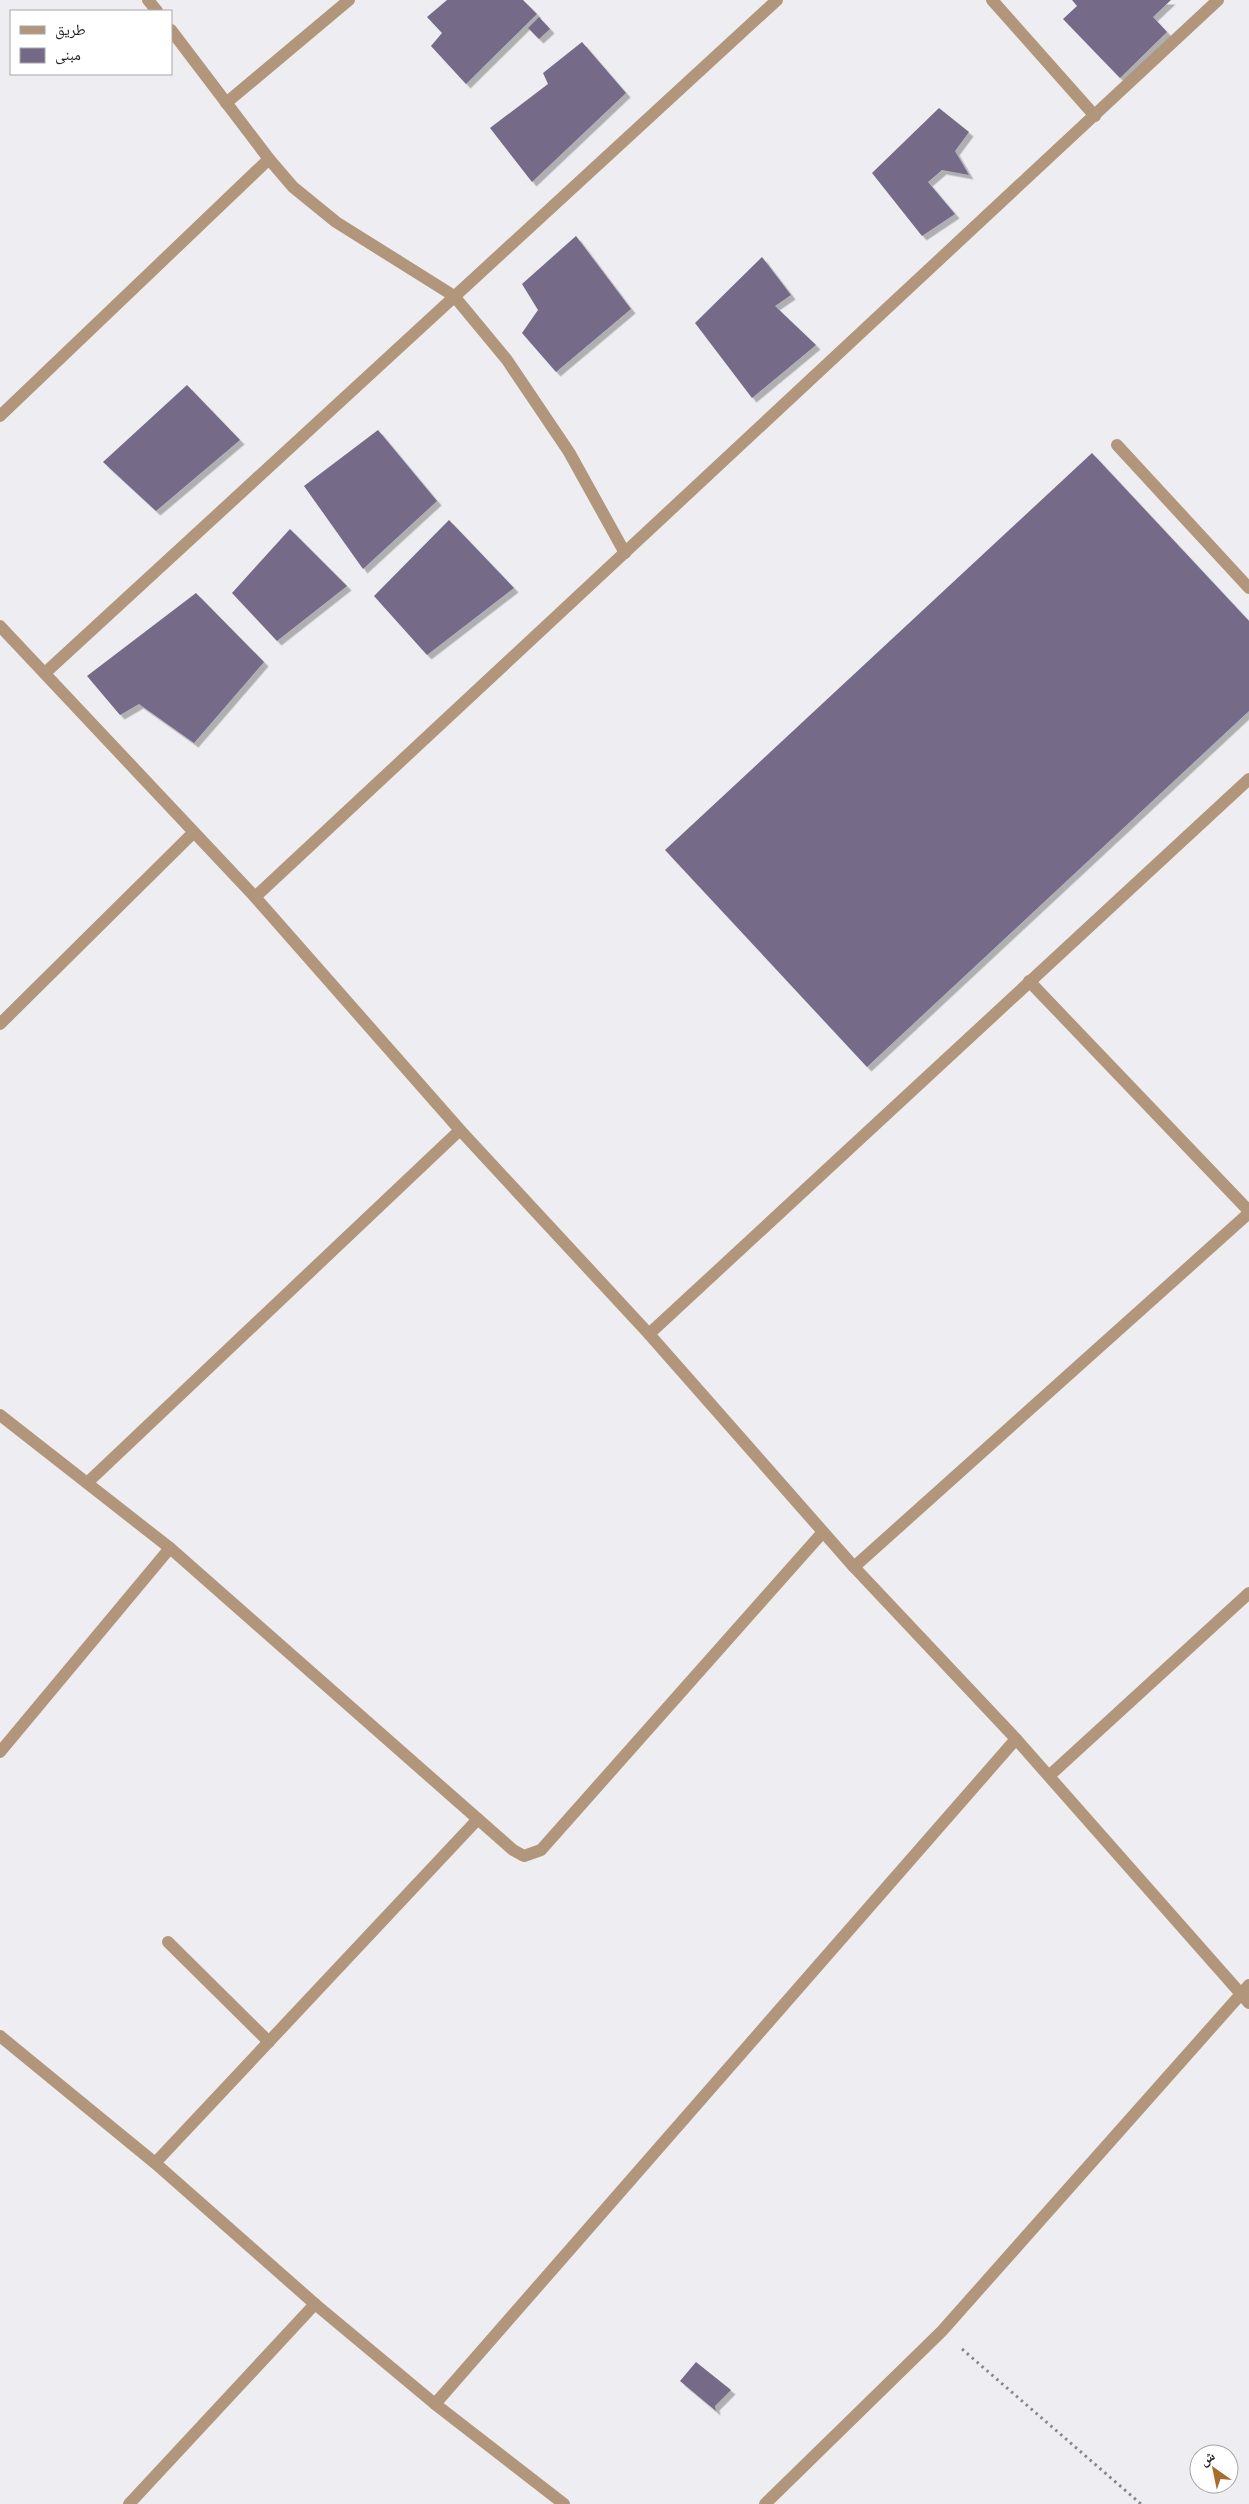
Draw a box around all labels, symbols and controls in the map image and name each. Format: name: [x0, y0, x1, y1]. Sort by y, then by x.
legend: [10, 10, 172, 75]
text: طريق: [55, 21, 86, 40]
text: مبنى: [55, 46, 81, 65]
north arrow: [1189, 2444, 1239, 2494]
text: ش: [1196, 2447, 1218, 2470]

